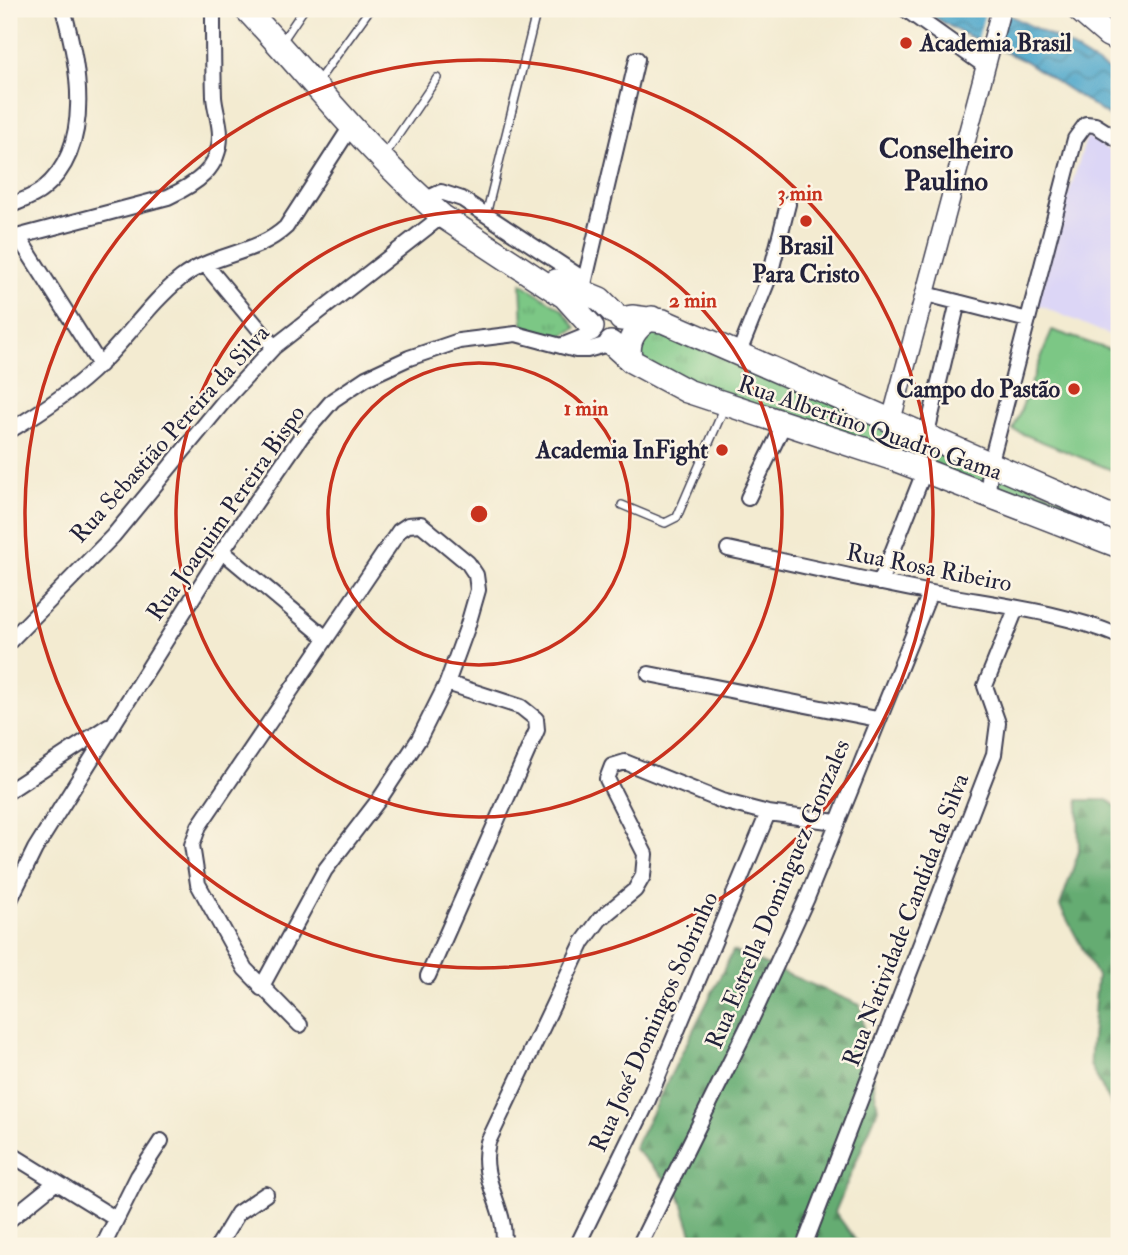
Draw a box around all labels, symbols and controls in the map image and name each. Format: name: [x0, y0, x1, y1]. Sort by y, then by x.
place label: Academia Brasil: [919, 28, 1073, 59]
marker: Academia Brasil: [898, 35, 914, 51]
district label: Conselheiro Paulino: [879, 132, 1014, 199]
text: 3 min: [777, 180, 823, 207]
marker: Brasil Para Cristo: [798, 213, 814, 229]
place label: Brasil Para Cristo: [752, 231, 860, 290]
text: 2 min: [669, 287, 717, 314]
street label: Rua Sebastião Pereira da Silva: [64, 318, 277, 550]
street label: Rua Albertino Quadro Gama: [734, 368, 1007, 488]
place label: Campo do Pastão: [896, 374, 1060, 405]
marker: Campo do Pastão: [1066, 381, 1082, 397]
text: 1 min: [564, 395, 608, 422]
street label: Rua Joaquim Pereira Bispo: [140, 399, 312, 627]
place label: Academia InFight: [535, 435, 708, 466]
marker: Academia InFight: [714, 442, 730, 458]
centre of rings: [467, 502, 491, 526]
street label: Rua Rosa Ribeiro: [844, 537, 1014, 599]
street label: Rua Estrella Dominguez Gonzales: [699, 735, 857, 1053]
street label: Rua Natividade Candida da Silva: [836, 768, 977, 1071]
street label: Rua José Domingos Sobrinho: [582, 887, 726, 1157]

